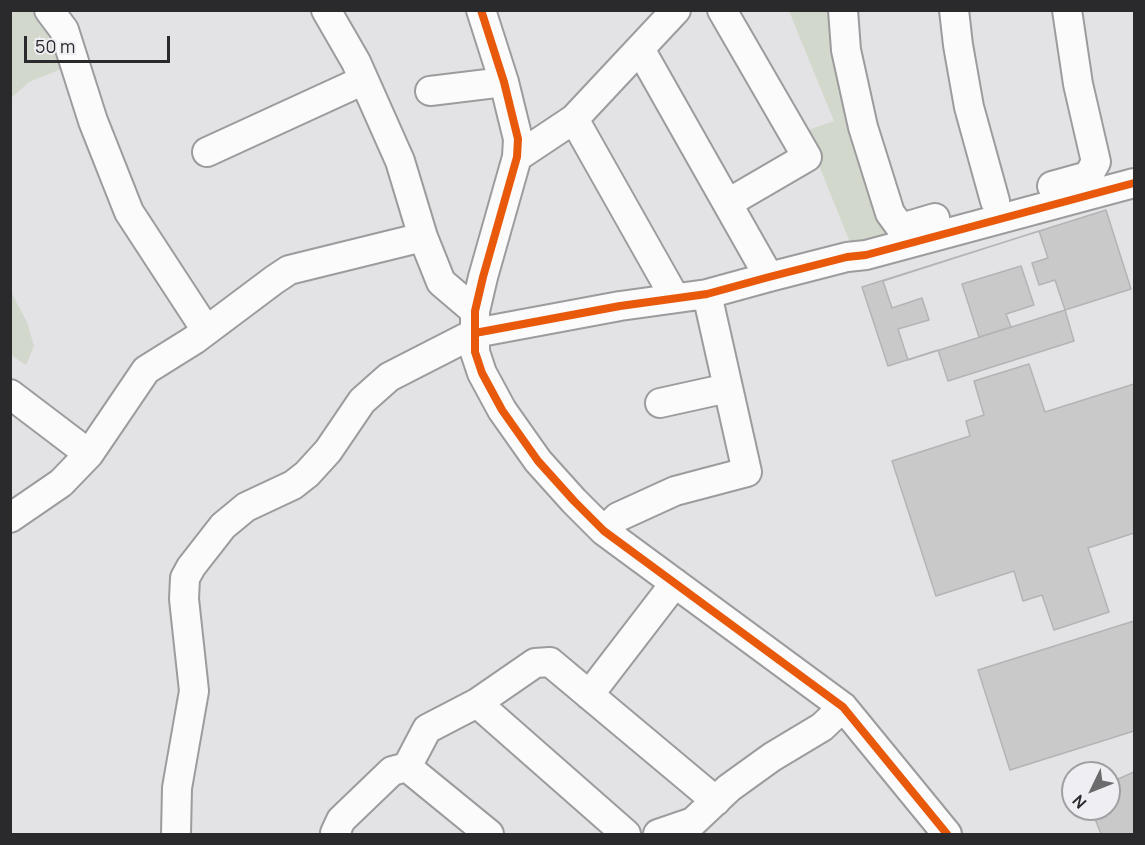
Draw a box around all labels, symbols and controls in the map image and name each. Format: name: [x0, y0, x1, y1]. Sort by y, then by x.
scale bar: [27, 24, 172, 62]
text: 50 m: [35, 34, 75, 58]
north arrow: [1061, 761, 1121, 821]
text: N: [1067, 790, 1091, 814]

